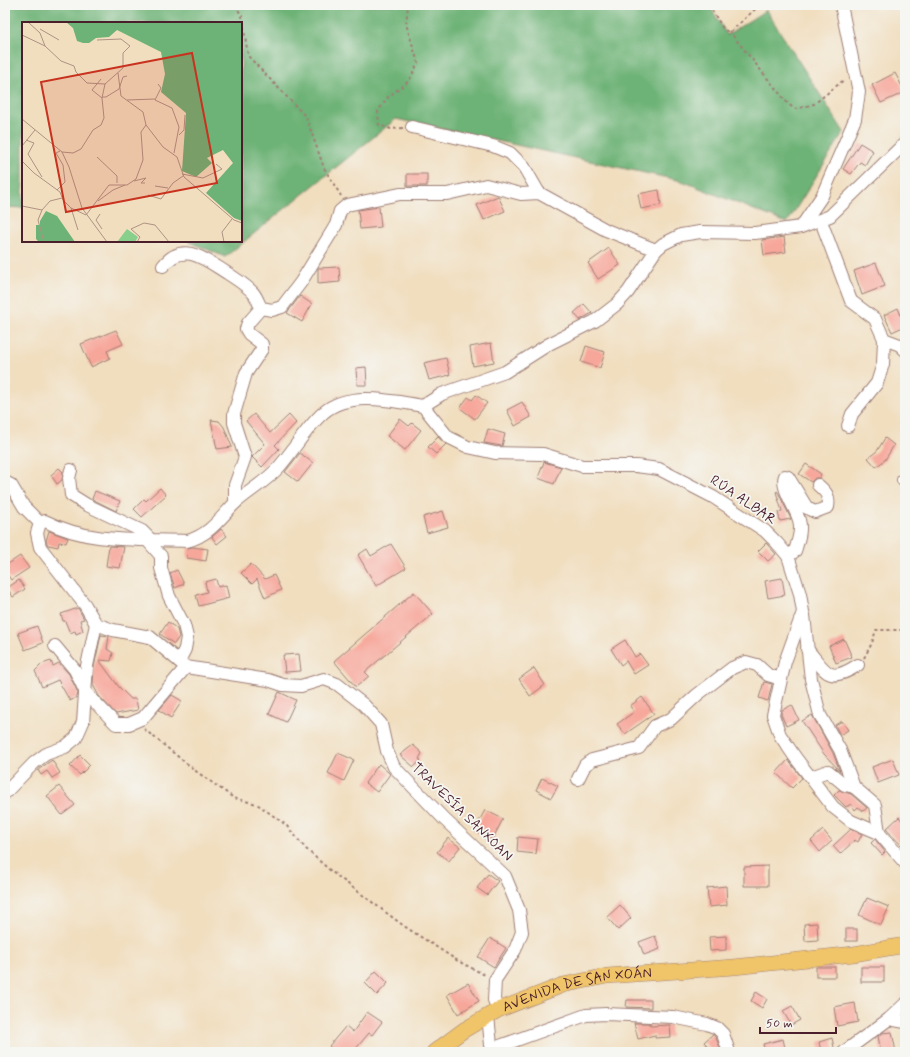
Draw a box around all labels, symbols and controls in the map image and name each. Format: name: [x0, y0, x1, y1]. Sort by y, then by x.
inset map: [22, 22, 242, 242]
street label: RÚA ALBAR: [706, 471, 780, 529]
street label: TRAVESÍA SANXOAN: [408, 759, 516, 865]
street label: AVENIDA DE SAN XOÁN: [500, 964, 652, 1016]
scale bar: [760, 1009, 836, 1035]
text: 50 m: [766, 1016, 793, 1032]

